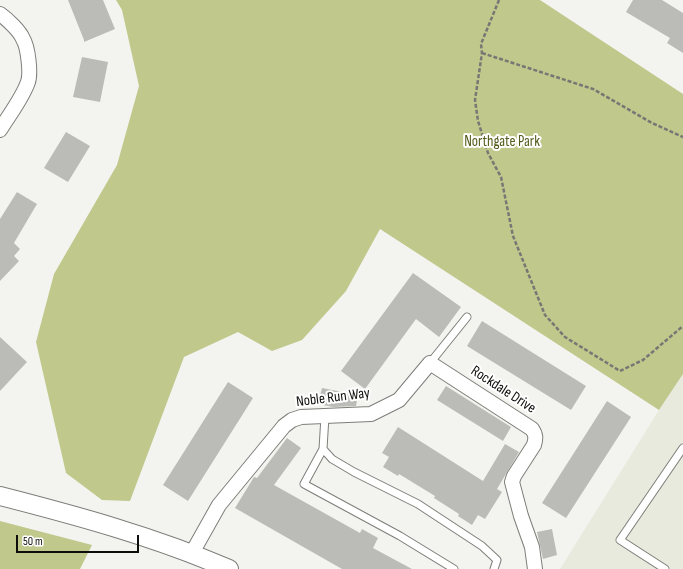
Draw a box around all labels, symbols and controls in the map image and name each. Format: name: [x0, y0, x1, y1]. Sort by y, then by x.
park label: Northgate Park: [464, 133, 540, 151]
street label: Rockdale Drive: [467, 362, 539, 418]
street label: Noble Run Way: [295, 385, 371, 411]
scale bar: [18, 527, 141, 553]
text: 50 m: [23, 534, 43, 549]

